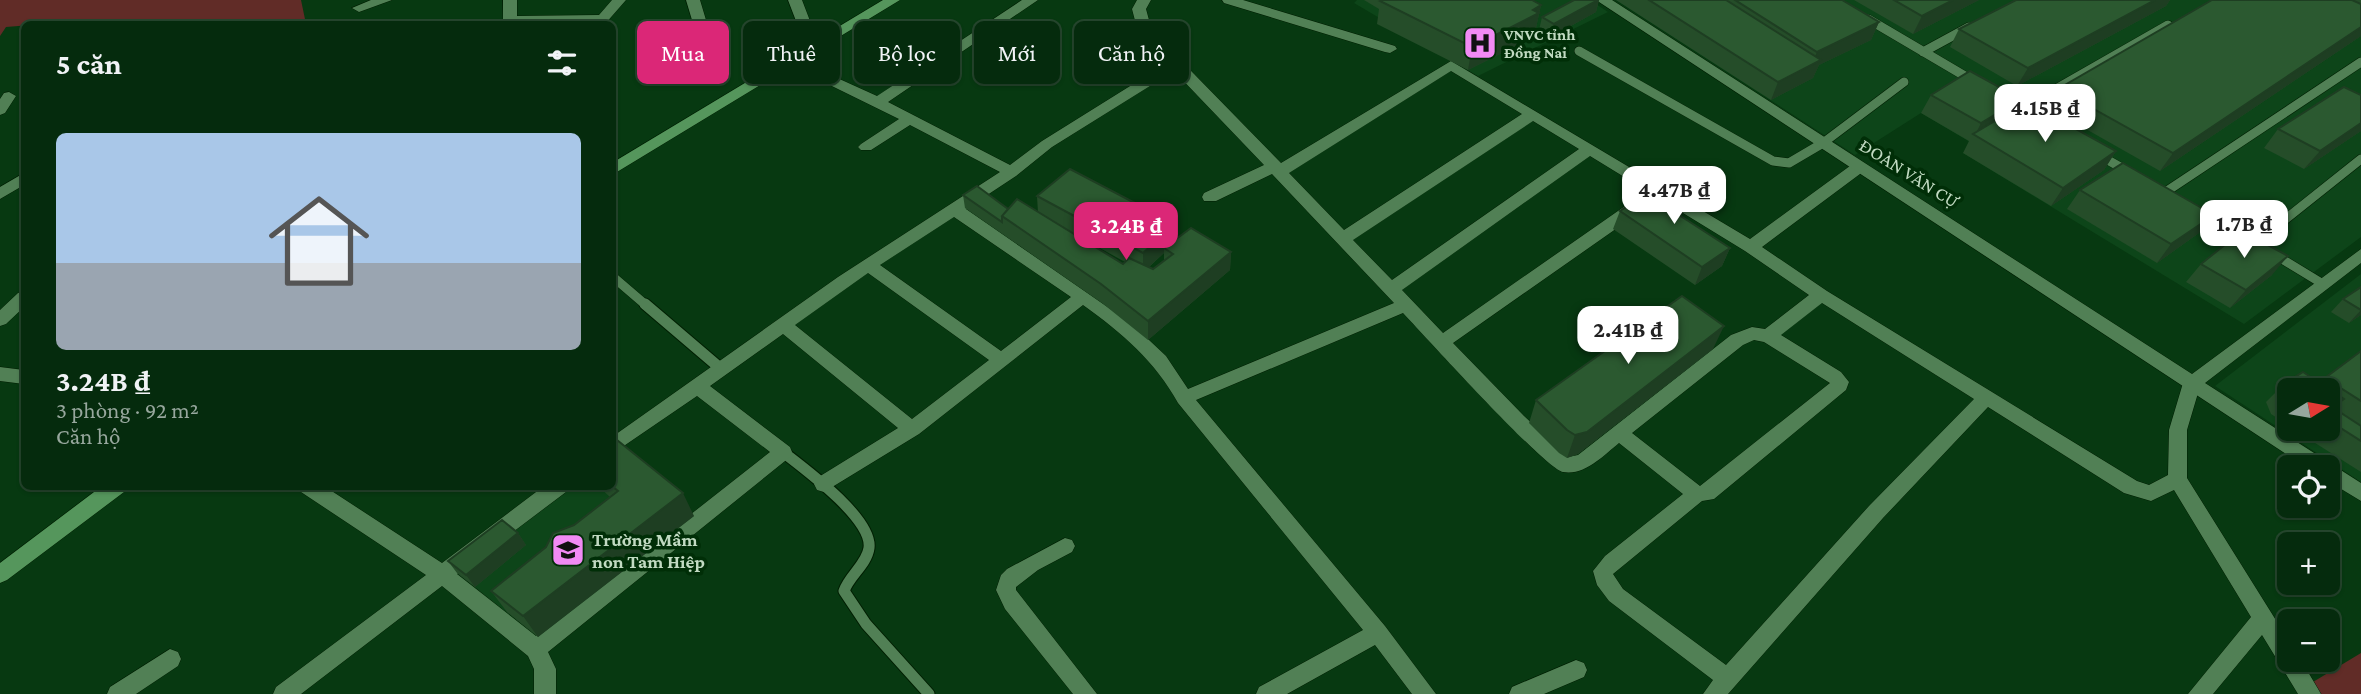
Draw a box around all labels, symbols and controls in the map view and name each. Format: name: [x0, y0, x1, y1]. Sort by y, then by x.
chip: Mua: [637, 21, 729, 84]
chip: Thuê: [743, 21, 840, 84]
chip: Bộ lọc: [854, 21, 960, 84]
chip: Mới: [974, 21, 1060, 84]
chip: Căn hộ: [1074, 21, 1189, 84]
hospital icon: VNVC tỉnh Đồng Nai: [1461, 24, 1499, 62]
place label: VNVC tỉnh Đồng Nai: [1503, 26, 1575, 61]
icon: filters: [543, 44, 581, 82]
text: 5 căn: [56, 47, 122, 80]
pin: 4.15B ₫: [1980, 85, 2110, 144]
text: 4.15B ₫: [2010, 94, 2080, 120]
street label: ĐOÀN VĂN CỰ: [1856, 134, 1963, 212]
pin: 4.47B ₫: [1609, 166, 1739, 226]
text: 4.47B ₫: [1638, 176, 1710, 202]
icon: home: [256, 178, 382, 304]
pin: 1.7B ₫: [2187, 201, 2301, 260]
pin: 3.24B ₫: [1061, 202, 1191, 262]
text: 1.7B ₫: [2216, 210, 2272, 236]
text: 3.24B ₫: [1090, 212, 1162, 238]
pin: 2.41B ₫: [1563, 306, 1693, 366]
text: 2.41B ₫: [1593, 316, 1663, 342]
text: 3.24B ₫: [56, 364, 150, 397]
north arrow: [2277, 378, 2340, 441]
map controls: [2277, 378, 2340, 672]
text: 3 phòng · 92 m²: [56, 397, 199, 423]
text: Căn hộ: [56, 423, 121, 449]
button: locate: [2277, 455, 2340, 518]
place label: Trường Mầm non Tam Hiệp: [592, 529, 705, 572]
school or university icon: Trường Mầm non Tam Hiệp: [549, 531, 587, 569]
button: +: [2277, 532, 2340, 595]
button: −: [2277, 609, 2340, 672]

